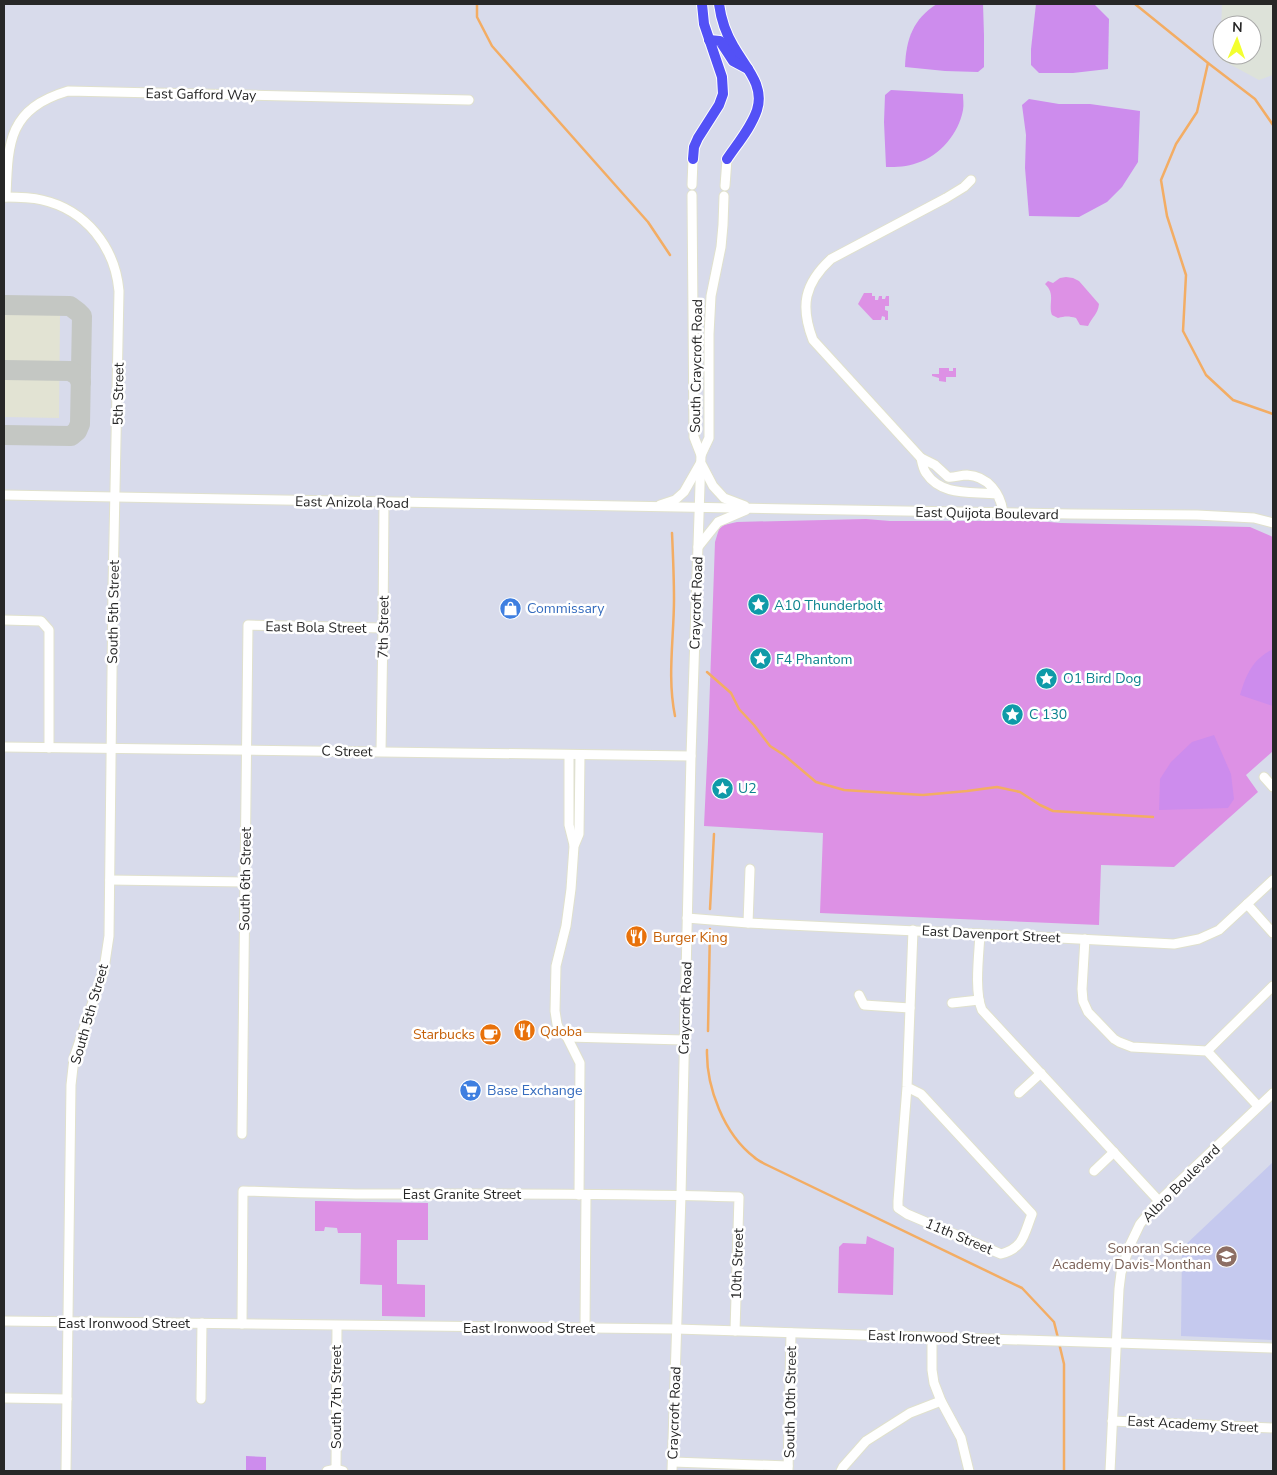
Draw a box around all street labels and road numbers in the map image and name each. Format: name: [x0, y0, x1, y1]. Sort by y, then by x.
street label: East Gafford Way: [145, 84, 257, 105]
street label: South Craycroft Road: [686, 299, 707, 433]
street label: 5th Street: [108, 362, 129, 426]
street label: East Anizola Road: [295, 492, 409, 513]
street label: East Quijota Boulevard: [915, 503, 1059, 524]
street label: Craycroft Road: [685, 556, 708, 650]
street label: South 5th Street: [103, 560, 124, 664]
street label: 7th Street: [373, 595, 394, 659]
street label: East Bola Street: [265, 617, 367, 638]
street label: C Street: [321, 742, 373, 761]
street label: South 6th Street: [235, 827, 256, 931]
street label: East Davenport Street: [921, 921, 1061, 948]
street label: Craycroft Road: [674, 961, 697, 1055]
street label: South 5th Street: [66, 962, 113, 1067]
street label: Albro Boulevard: [1138, 1140, 1224, 1226]
street label: East Granite Street: [403, 1185, 521, 1204]
street label: 11th Street: [922, 1214, 995, 1259]
street label: 10th Street: [727, 1228, 748, 1300]
street label: East Ironwood Street: [58, 1314, 190, 1333]
street label: East Ironwood Street: [463, 1319, 595, 1338]
street label: East Ironwood Street: [868, 1326, 1000, 1349]
street label: South 7th Street: [327, 1345, 346, 1449]
street label: South 10th Street: [780, 1346, 801, 1458]
street label: Craycroft Road: [663, 1366, 686, 1460]
street label: East Academy Street: [1127, 1412, 1259, 1437]

